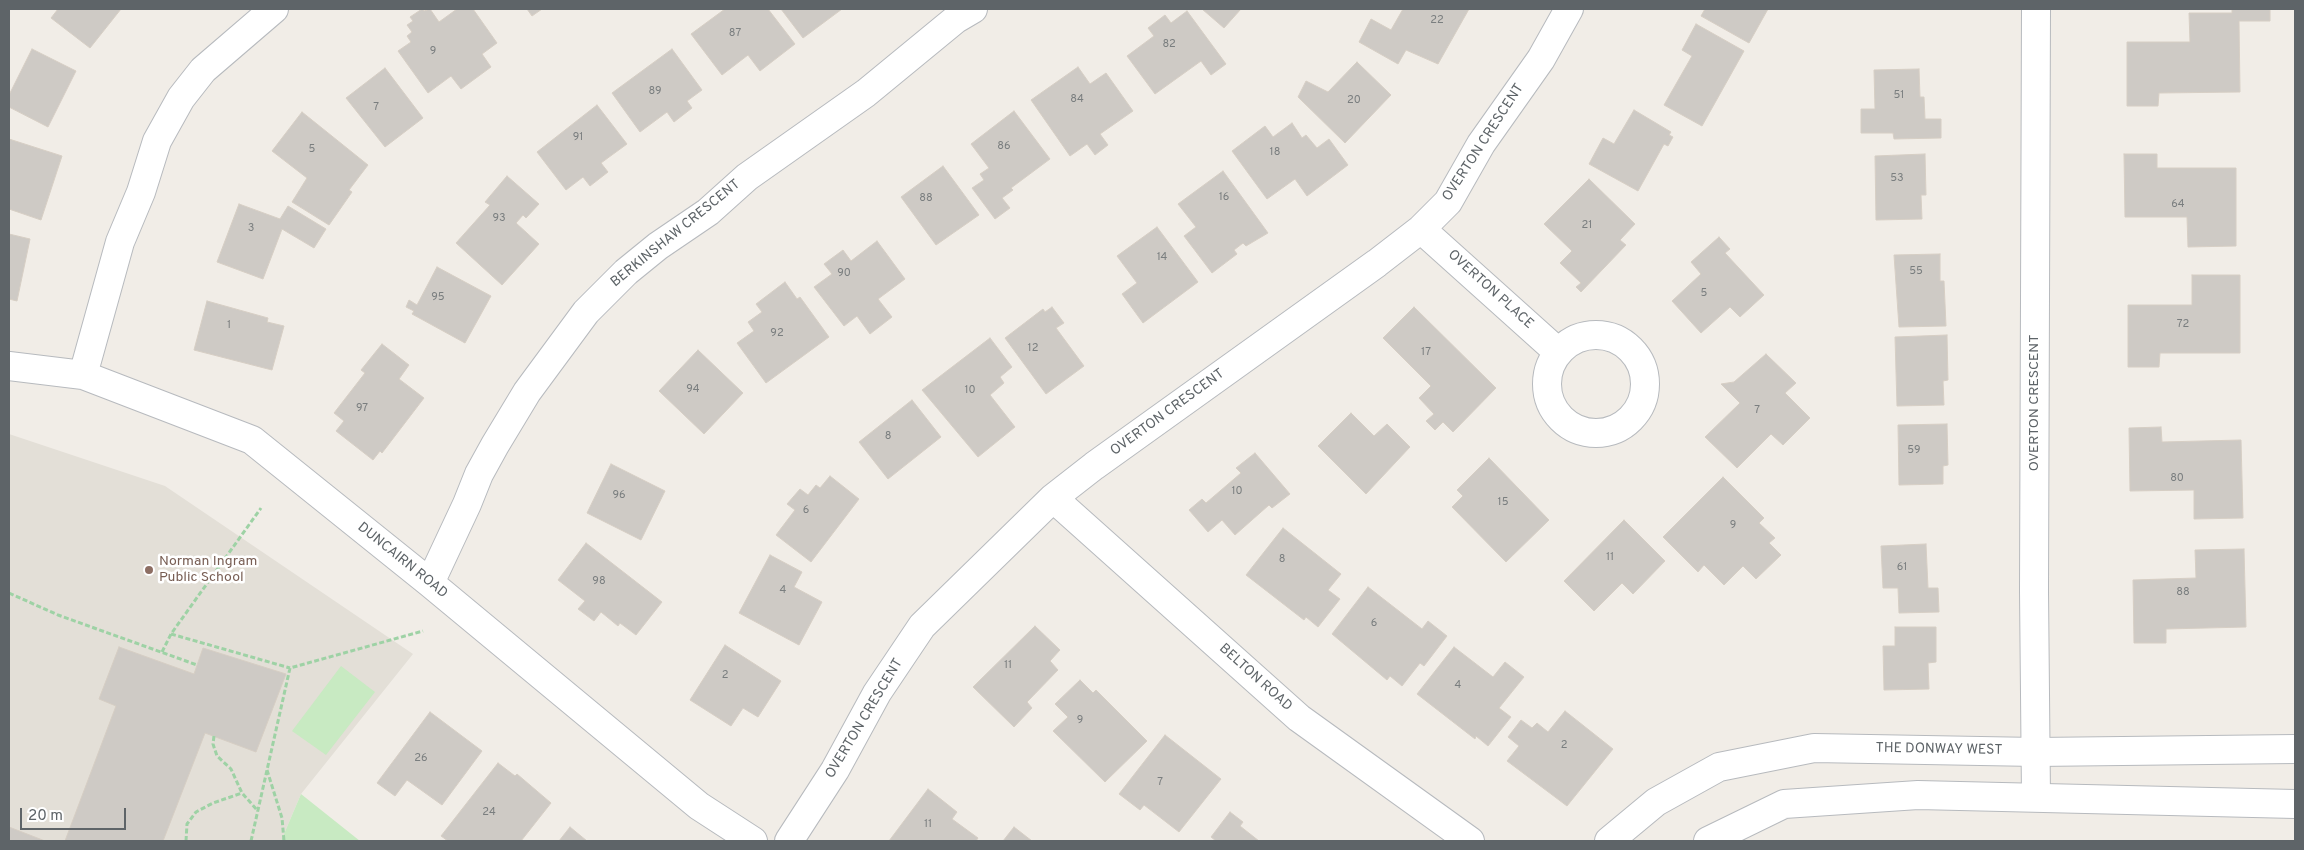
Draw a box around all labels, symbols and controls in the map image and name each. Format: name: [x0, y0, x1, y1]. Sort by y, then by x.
house number: 22: [1430, 14, 1444, 28]
house number: 87: [729, 27, 741, 41]
house number: 82: [1162, 38, 1176, 52]
house number: 9: [430, 45, 436, 59]
street label: OVERTON CRESCENT: [1440, 81, 1528, 205]
house number: 89: [648, 85, 662, 99]
house number: 51: [1894, 89, 1904, 103]
house number: 84: [1070, 93, 1084, 107]
house number: 20: [1347, 94, 1361, 108]
house number: 7: [373, 101, 379, 115]
house number: 91: [573, 131, 583, 145]
house number: 86: [997, 140, 1011, 154]
house number: 5: [309, 143, 315, 157]
house number: 18: [1270, 146, 1280, 160]
house number: 53: [1890, 172, 1904, 186]
street label: BERKINSHAW CRESCENT: [608, 177, 744, 291]
house number: 16: [1219, 191, 1229, 205]
house number: 88: [919, 192, 933, 206]
house number: 64: [2171, 198, 2185, 212]
house number: 93: [492, 212, 506, 226]
house number: 21: [1582, 219, 1592, 233]
house number: 3: [248, 222, 254, 236]
street label: OVERTON PLACE: [1444, 247, 1536, 333]
house number: 14: [1157, 251, 1167, 265]
house number: 55: [1909, 265, 1923, 279]
house number: 90: [837, 267, 851, 281]
house number: 5: [1701, 287, 1707, 301]
house number: 95: [431, 291, 445, 305]
house number: 72: [2177, 318, 2189, 332]
house number: 1: [227, 319, 231, 333]
house number: 92: [770, 327, 784, 341]
street label: OVERTON CRESCENT: [2027, 335, 2043, 471]
house number: 12: [1028, 342, 1038, 356]
house number: 17: [1421, 346, 1431, 360]
street label: OVERTON CRESCENT: [1108, 366, 1228, 460]
house number: 94: [686, 383, 700, 397]
house number: 10: [964, 384, 976, 398]
house number: 97: [356, 402, 368, 416]
house number: 7: [1754, 404, 1760, 418]
house number: 8: [885, 430, 891, 444]
house number: 59: [1907, 444, 1921, 458]
house number: 80: [2170, 472, 2184, 486]
house number: 10: [1231, 485, 1243, 499]
house number: 96: [612, 489, 626, 503]
house number: 15: [1498, 496, 1508, 510]
house number: 6: [803, 504, 809, 518]
street label: DUNCAIRN ROAD: [354, 519, 450, 603]
house number: 9: [1730, 519, 1736, 533]
house number: 11: [1606, 551, 1614, 565]
house number: 8: [1279, 553, 1285, 567]
place label: Norman Ingram Public School: [159, 554, 257, 586]
house number: 61: [1897, 561, 1907, 575]
marker: Norman Ingram Public School: [143, 564, 155, 576]
house number: 98: [592, 575, 606, 589]
house number: 4: [780, 584, 786, 598]
house number: 88: [2176, 586, 2190, 600]
house number: 6: [1371, 617, 1377, 631]
street label: BELTON ROAD: [1215, 641, 1295, 715]
street label: OVERTON CRESCENT: [823, 656, 907, 782]
house number: 11: [1004, 659, 1012, 673]
house number: 2: [722, 669, 728, 683]
house number: 4: [1455, 679, 1461, 693]
house number: 9: [1077, 714, 1083, 728]
house number: 2: [1561, 739, 1567, 753]
street label: THE DONWAY WEST: [1875, 740, 2003, 760]
house number: 26: [414, 752, 428, 766]
house number: 7: [1157, 776, 1163, 790]
scale bar: [22, 798, 129, 830]
house number: 24: [482, 806, 496, 820]
text: 20 m: [28, 807, 63, 826]
house number: 11: [924, 818, 932, 832]

